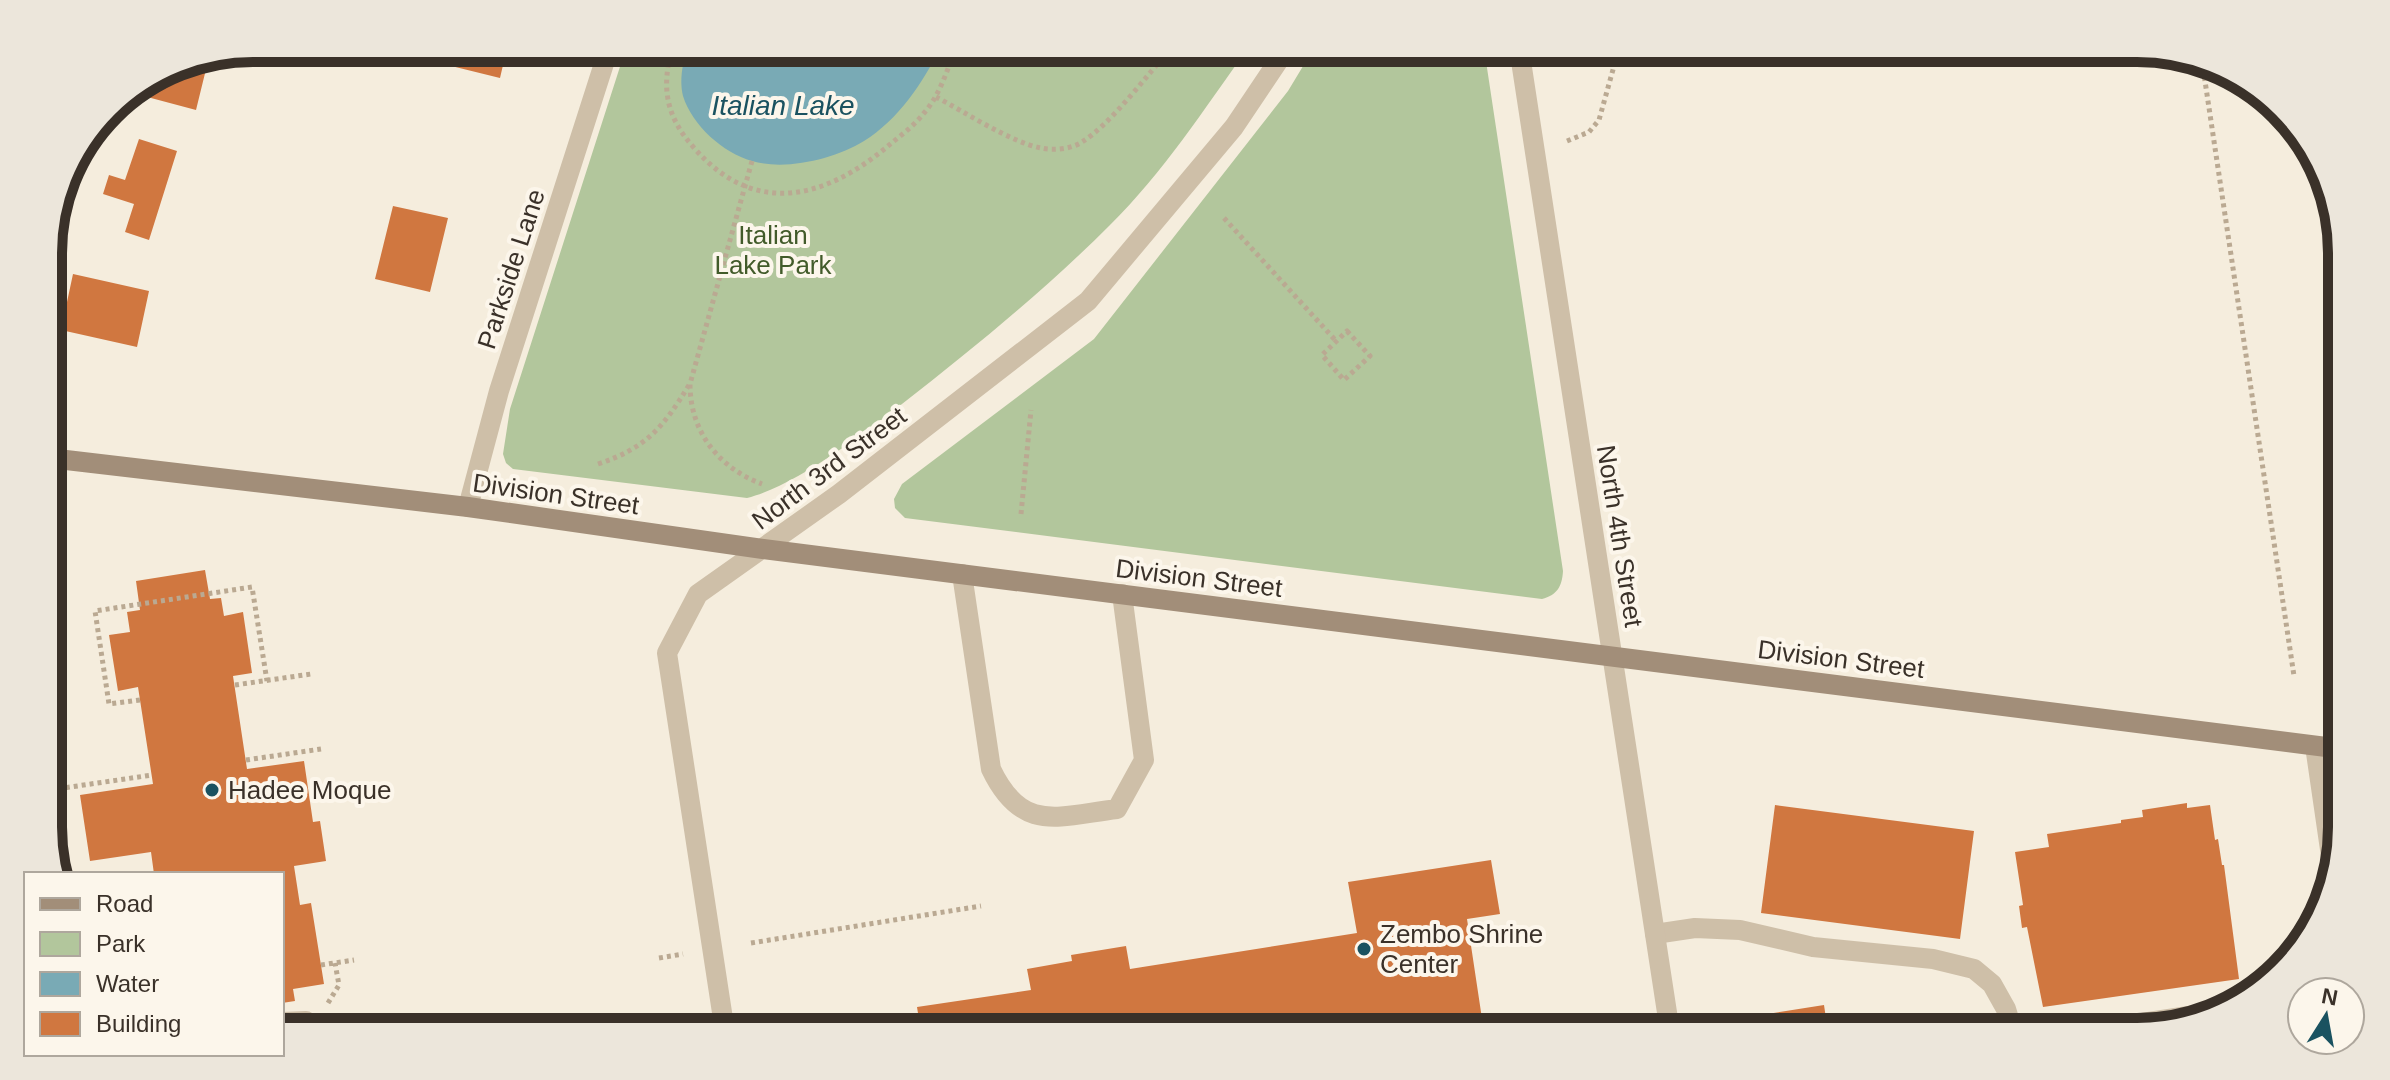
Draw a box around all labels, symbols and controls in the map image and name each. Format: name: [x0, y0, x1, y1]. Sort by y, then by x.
water label: Italian Lake: [711, 90, 855, 121]
street label: Parkside Lane: [471, 185, 551, 353]
park label: Italian Lake Park: [714, 220, 833, 280]
street label: North 3rd Street: [746, 400, 913, 536]
street label: North 4th Street: [1591, 443, 1649, 630]
street label: Division Street: [471, 467, 642, 521]
street label: Division Street: [1114, 553, 1285, 603]
street label: Division Street: [1756, 634, 1927, 684]
place label: Hadee Moque: [228, 775, 391, 805]
marker: Hadee Moque: [203, 781, 221, 799]
legend: [24, 872, 284, 1056]
text: Road: [96, 890, 153, 917]
place label: Zembo Shrine Center: [1380, 919, 1543, 979]
text: Park: [96, 930, 146, 957]
marker: Zembo Shrine Center: [1355, 940, 1373, 958]
text: Water: [96, 970, 159, 997]
north arrow: [2286, 976, 2366, 1056]
text: N: [2320, 983, 2340, 1011]
text: Building: [96, 1010, 181, 1037]

